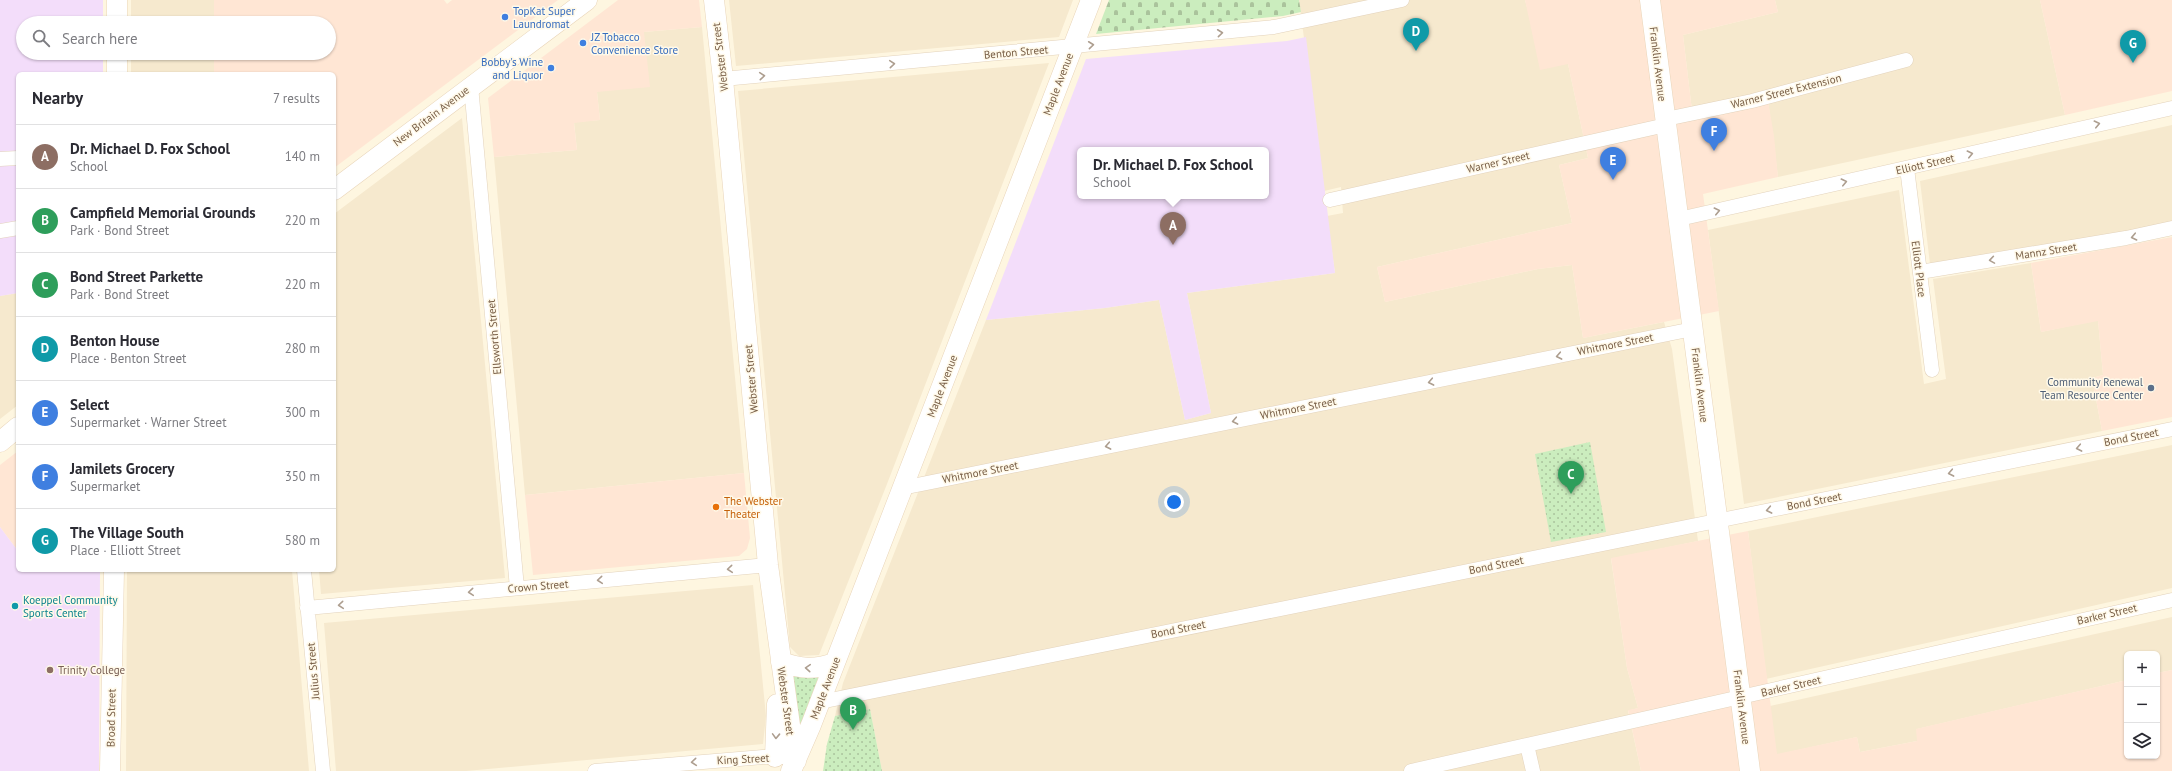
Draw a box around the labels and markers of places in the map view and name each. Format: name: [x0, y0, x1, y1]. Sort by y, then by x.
place label: TopKat Super Laundromat: [513, 4, 575, 31]
marker: TopKat Super Laundromat: [500, 12, 510, 22]
pin: D: [1403, 18, 1429, 51]
place label: JZ Tobacco Convenience Store: [590, 30, 678, 57]
pin: G: [2120, 30, 2146, 63]
marker: JZ Tobacco Convenience Store: [578, 38, 588, 48]
place label: Bobby's Wine and Liquor: [481, 55, 543, 82]
marker: Bobby's Wine and Liquor: [546, 63, 556, 73]
pin: F: [1701, 118, 1727, 151]
pin: E: [1600, 147, 1626, 180]
pin: A: [1160, 212, 1186, 245]
place label: Community Renewal Team Resource Center: [2040, 375, 2144, 402]
marker: Community Renewal Team Resource Center: [2146, 383, 2156, 393]
pin: C: [1558, 461, 1584, 494]
place label: The Webster Theater: [724, 494, 782, 521]
marker: The Webster Theater: [711, 502, 721, 512]
place label: Koeppel Community Sports Center: [23, 593, 119, 620]
marker: Koeppel Community Sports Center: [10, 601, 20, 611]
place label: Trinity College: [58, 663, 126, 677]
marker: Trinity College: [45, 665, 55, 675]
pin: B: [840, 697, 866, 730]

